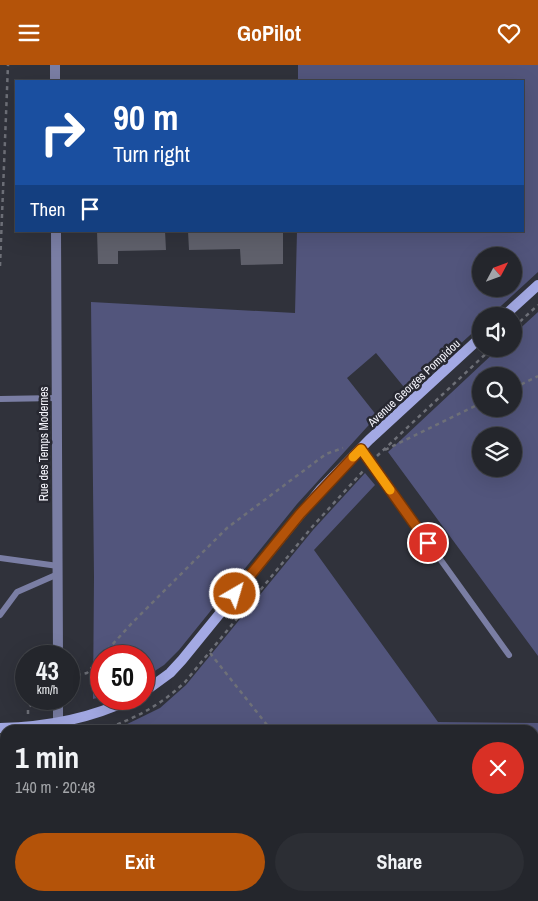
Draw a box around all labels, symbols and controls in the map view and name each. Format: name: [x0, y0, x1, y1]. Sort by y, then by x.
text: GoPilot: [237, 18, 301, 48]
icon: menu: [15, 19, 43, 47]
icon: heart: [495, 19, 523, 47]
text: 90 m: [113, 94, 178, 141]
icon: right: [30, 100, 95, 165]
text: Turn right: [113, 139, 190, 169]
icon: arrive: [76, 195, 104, 223]
text: Then: [30, 196, 66, 222]
north arrow: [472, 247, 522, 297]
map controls: [472, 247, 522, 477]
button: sound: [472, 307, 522, 357]
street label: Avenue Georges Pompidou: [363, 336, 464, 431]
button: search: [472, 367, 522, 417]
street label: Rue des Temps Modernes: [36, 387, 52, 501]
button: layers: [472, 427, 522, 477]
pin: [407, 522, 449, 564]
icon: arrive: [414, 529, 442, 557]
position arrow: [208, 567, 260, 619]
speed limit sign: 50: [90, 645, 155, 710]
text: 43: [36, 654, 59, 688]
text: km/h: [37, 682, 58, 698]
text: 1 min: [15, 737, 79, 777]
button: close: [472, 742, 524, 794]
text: 140 m · 20:48: [15, 776, 95, 798]
button: Exit: [15, 833, 265, 891]
button: Share: [275, 833, 524, 891]

